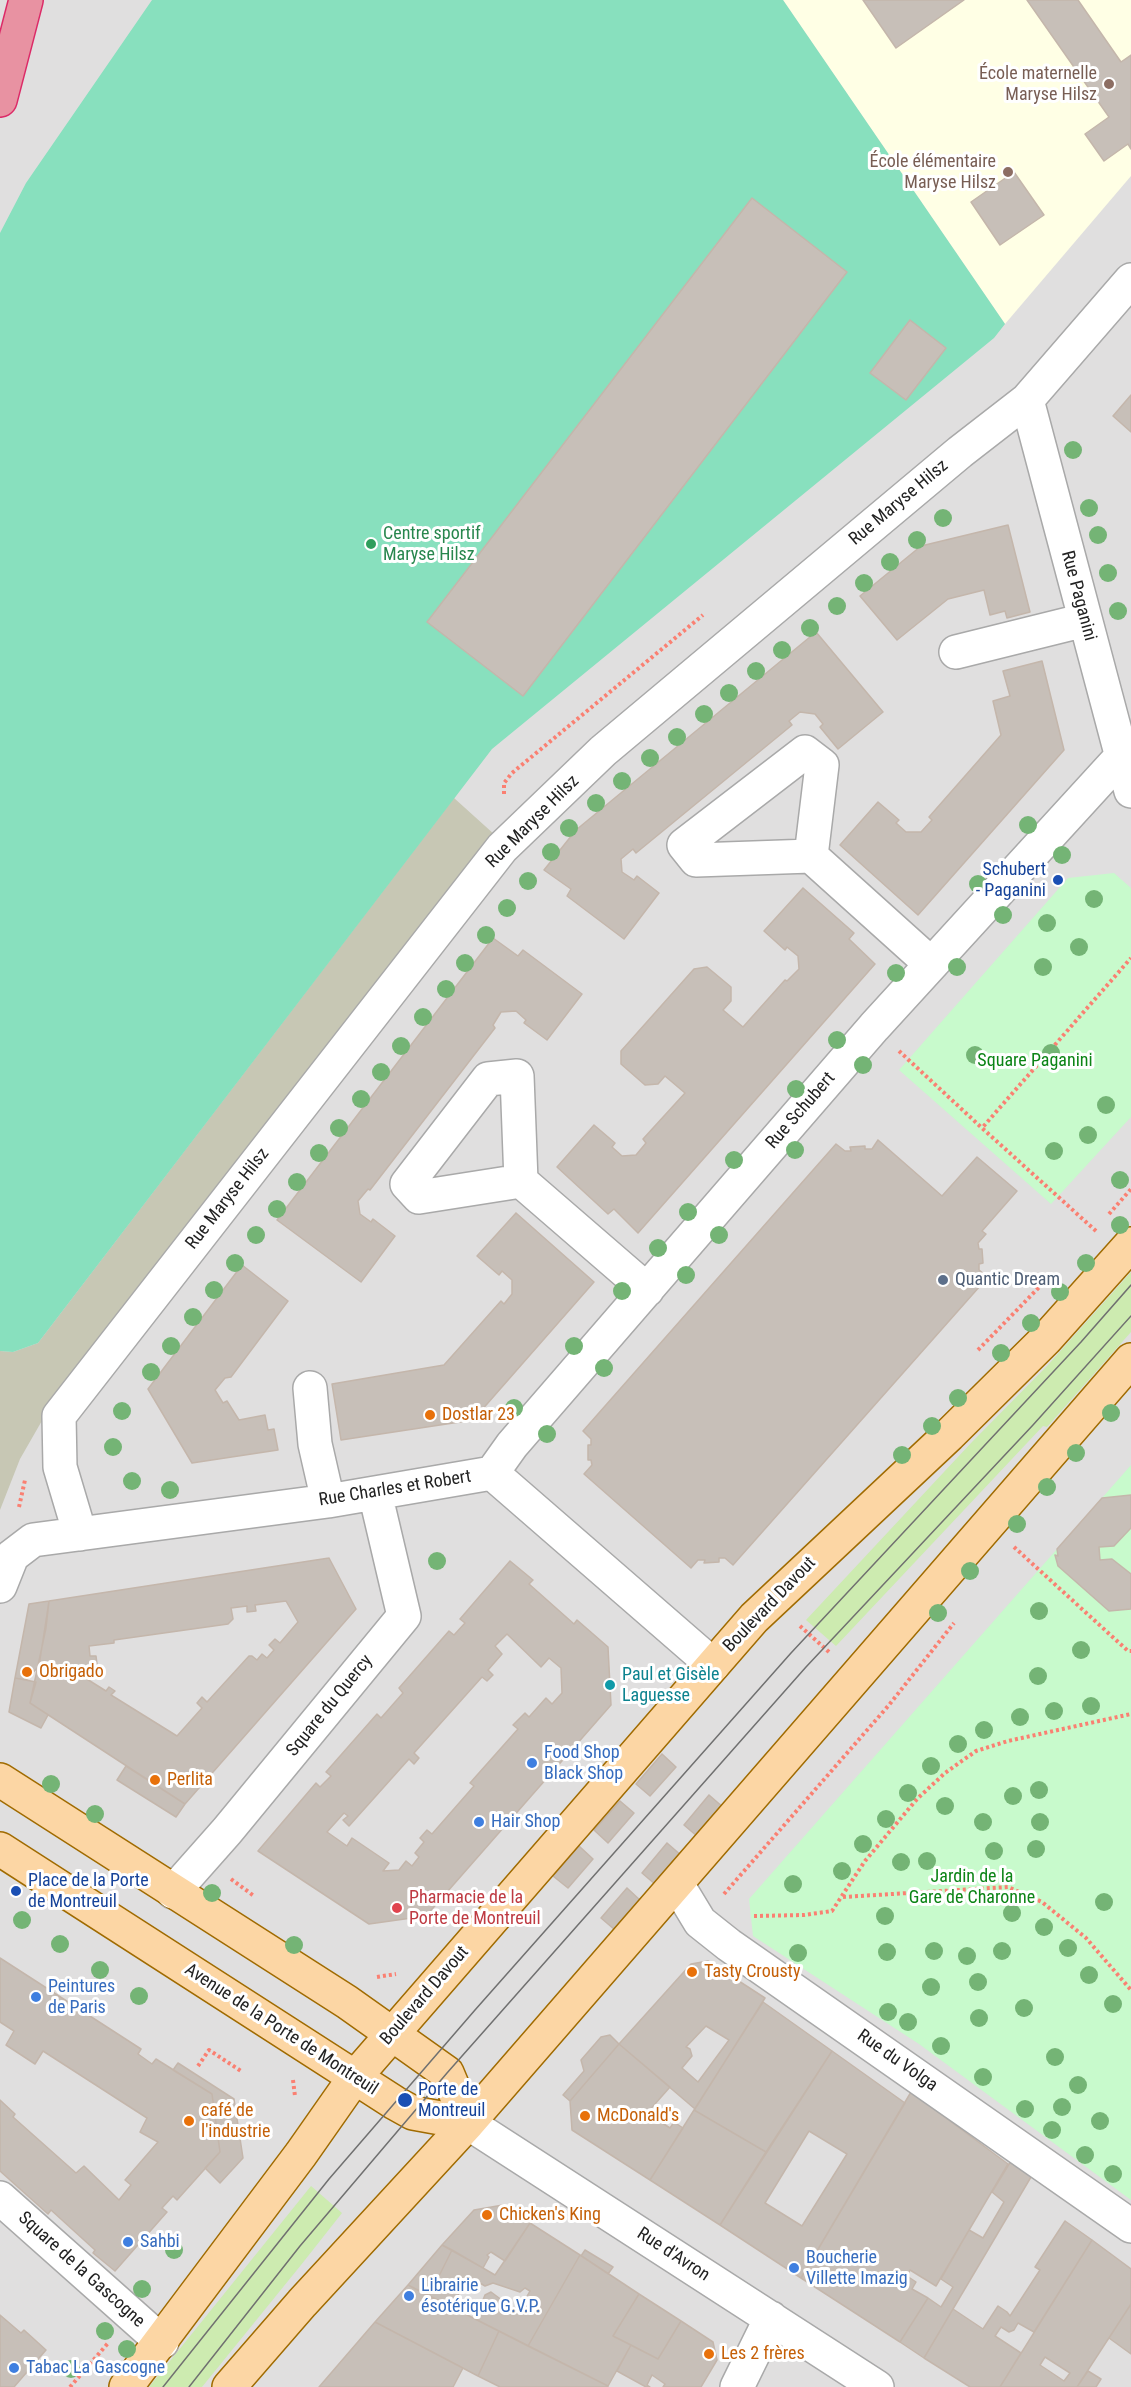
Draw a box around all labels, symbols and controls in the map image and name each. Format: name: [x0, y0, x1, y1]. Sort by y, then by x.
place label: École maternelle Maryse Hilsz: [979, 63, 1097, 106]
marker: École maternelle Maryse Hilsz: [1102, 77, 1116, 91]
place label: École élémentaire Maryse Hilsz: [870, 151, 996, 194]
marker: École élémentaire Maryse Hilsz: [1001, 165, 1015, 179]
street label: Rue Maryse Hilsz: [845, 455, 953, 551]
place label: Centre sportif Maryse Hilsz: [383, 523, 481, 566]
marker: Centre sportif Maryse Hilsz: [364, 537, 378, 551]
street label: Rue Paganini: [1056, 549, 1100, 643]
street label: Rue Maryse Hilsz: [482, 771, 584, 873]
place label: Schubert - Paganini: [976, 859, 1046, 902]
marker: Schubert - Paganini: [1051, 873, 1065, 887]
park label: Square Paganini: [977, 1050, 1093, 1072]
street label: Rue Schubert: [762, 1068, 840, 1154]
street label: Rue Maryse Hilsz: [182, 1144, 274, 1254]
place label: Quantic Dream: [955, 1269, 1060, 1291]
marker: Quantic Dream: [936, 1273, 950, 1287]
place label: Dostlar 23: [442, 1404, 515, 1426]
marker: Dostlar 23: [423, 1408, 437, 1422]
street label: Rue Charles et Robert: [317, 1466, 473, 1512]
street label: Boulevard Davout: [719, 1553, 821, 1657]
street label: Square du Quercy: [282, 1651, 378, 1761]
place label: Obrigado: [39, 1661, 104, 1683]
place label: Paul et Gisèle Laguesse: [622, 1664, 719, 1706]
marker: Obrigado: [20, 1665, 34, 1679]
marker: Paul et Gisèle Laguesse: [603, 1678, 617, 1692]
place label: Food Shop Black Shop: [544, 1742, 623, 1784]
marker: Food Shop Black Shop: [525, 1756, 539, 1770]
place label: Perlita: [167, 1769, 213, 1791]
marker: Perlita: [148, 1773, 162, 1787]
place label: Hair Shop: [491, 1811, 560, 1833]
marker: Hair Shop: [472, 1815, 486, 1829]
park label: Jardin de la Gare de Charonne: [909, 1866, 1035, 1908]
place label: Place de la Porte de Montreuil: [28, 1870, 149, 1912]
marker: Place de la Porte de Montreuil: [9, 1884, 23, 1898]
place label: Pharmacie de la Porte de Montreuil: [409, 1887, 541, 1930]
marker: Pharmacie de la Porte de Montreuil: [390, 1901, 404, 1915]
street label: Boulevard Davout: [376, 1942, 474, 2050]
street label: Avenue de la Porte de Montreuil: [180, 1959, 382, 2101]
place label: Tasty Crousty: [704, 1961, 800, 1983]
marker: Tasty Crousty: [685, 1965, 699, 1979]
place label: Peintures de Paris: [48, 1976, 115, 2018]
marker: Peintures de Paris: [29, 1990, 43, 2004]
street label: Rue du Volga: [853, 2026, 941, 2096]
place label: Porte de Montreuil: [418, 2079, 485, 2122]
marker: Porte de Montreuil: [396, 2091, 414, 2109]
place label: café de l'industrie: [201, 2100, 270, 2142]
place label: McDonald's: [597, 2105, 679, 2127]
marker: McDonald's: [578, 2109, 592, 2123]
marker: café de l'industrie: [182, 2114, 196, 2128]
place label: Chicken's King: [499, 2204, 601, 2226]
street label: Square de la Gascogne: [13, 2208, 149, 2332]
marker: Chicken's King: [480, 2208, 494, 2222]
street label: Rue d'Avron: [633, 2223, 713, 2287]
place label: Sahbi: [140, 2231, 180, 2253]
marker: Sahbi: [121, 2235, 135, 2249]
place label: Boucherie Villette Imazig: [806, 2247, 908, 2290]
marker: Boucherie Villette Imazig: [787, 2261, 801, 2275]
place label: Librairie ésotérique G.V.P.: [421, 2275, 540, 2318]
marker: Librairie ésotérique G.V.P.: [402, 2289, 416, 2303]
place label: Les 2 frères: [721, 2343, 805, 2365]
marker: Les 2 frères: [702, 2347, 716, 2361]
place label: Tabac La Gascogne: [26, 2357, 165, 2379]
marker: Tabac La Gascogne: [7, 2361, 21, 2375]

